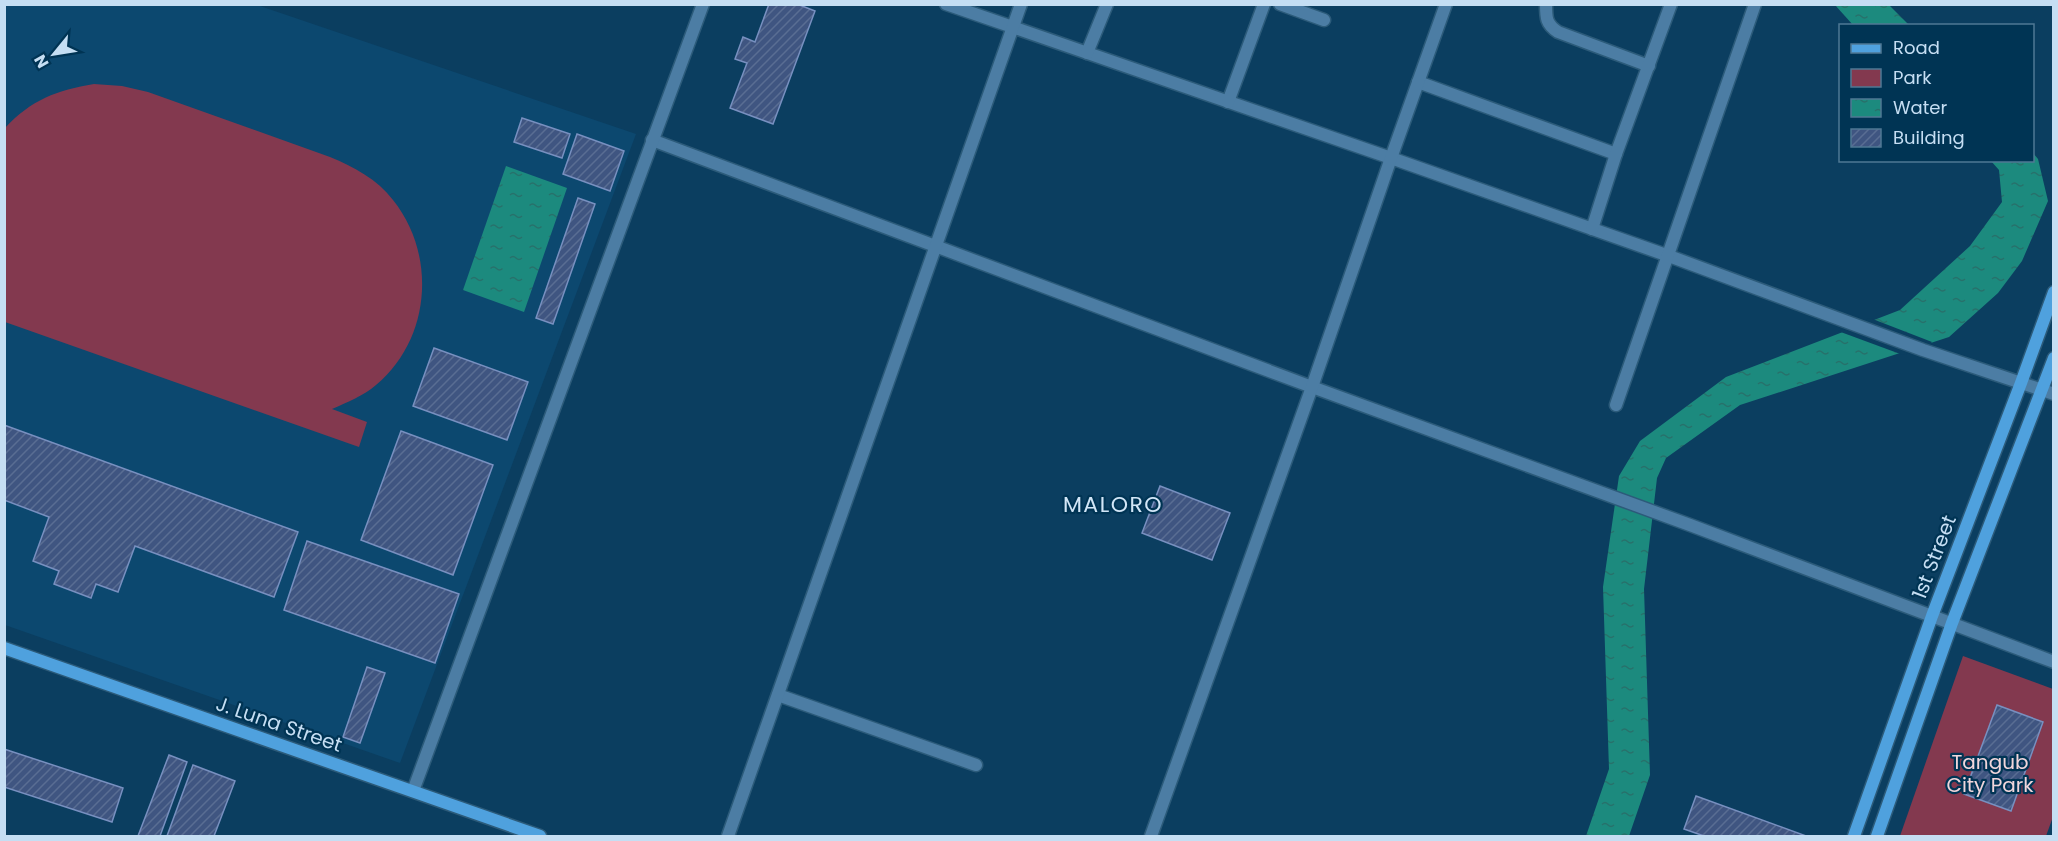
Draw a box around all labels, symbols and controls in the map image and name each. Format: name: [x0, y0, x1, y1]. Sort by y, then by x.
north arrow: [24, 24, 84, 84]
legend: [1839, 24, 2034, 162]
text: Road: [1893, 35, 1940, 60]
text: N: [28, 50, 54, 72]
text: Park: [1893, 65, 1932, 90]
text: Water: [1893, 95, 1947, 120]
text: Building: [1893, 125, 1965, 150]
district label: MALORO: [1063, 489, 1163, 520]
street label: 1st Street: [1905, 511, 1963, 603]
street label: J. Luna Street: [212, 689, 346, 759]
park label: Tangub City Park: [1946, 748, 2034, 799]

